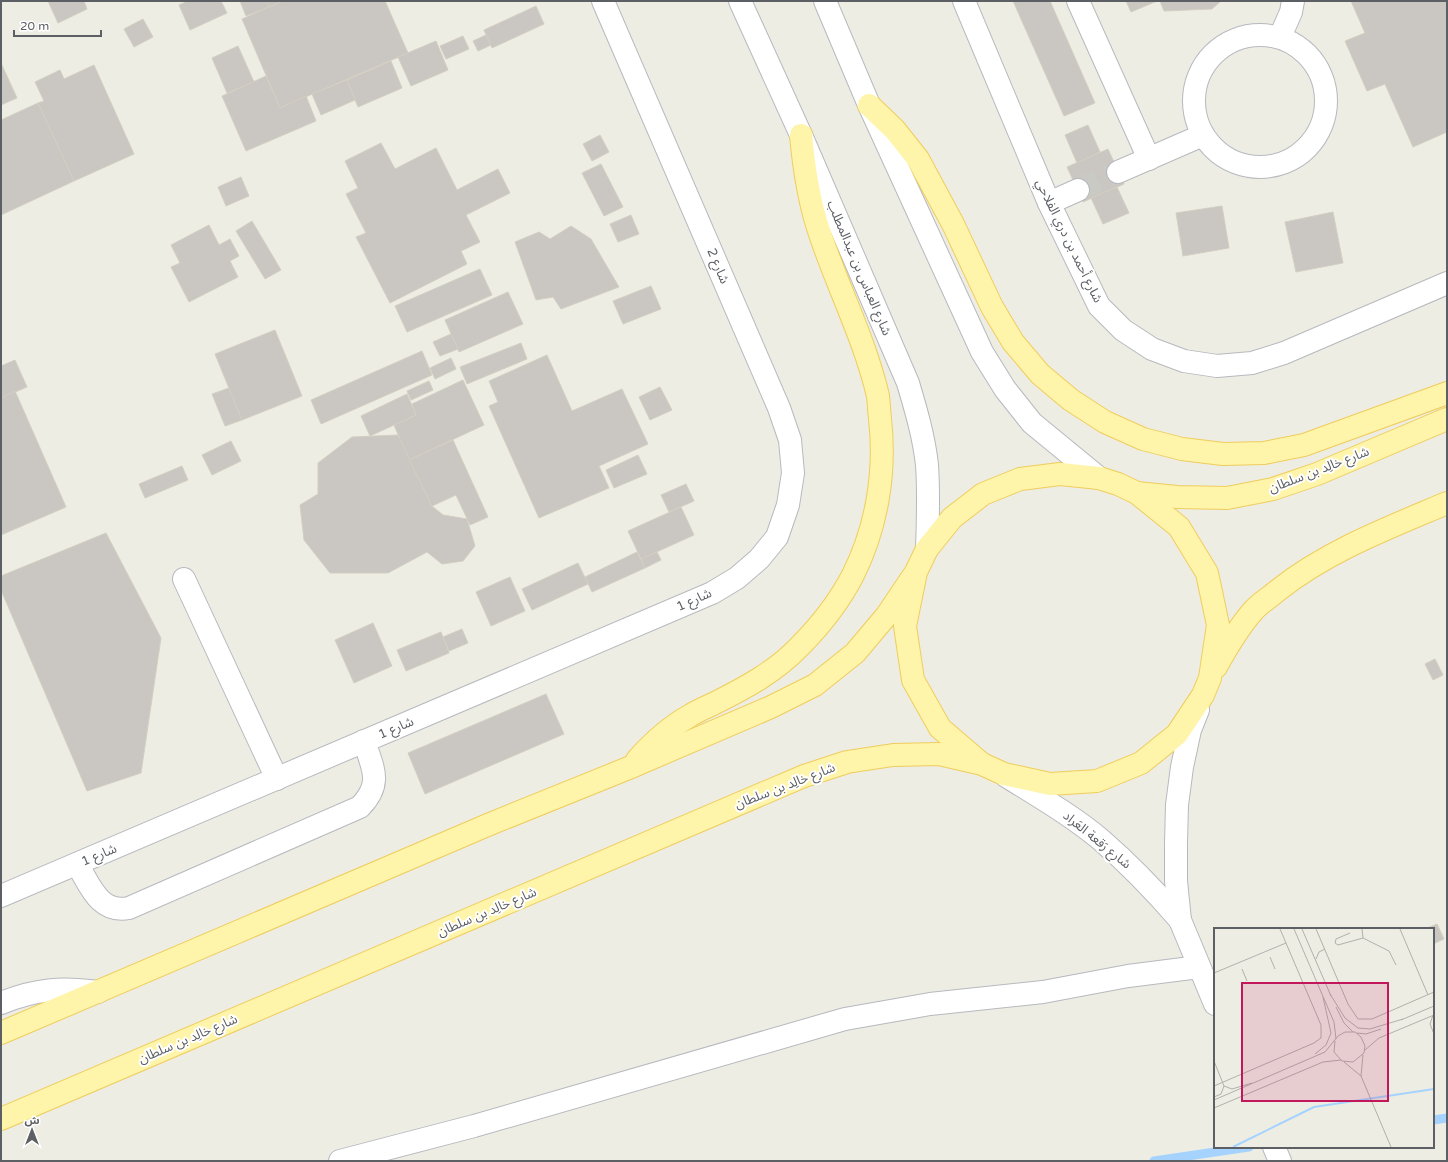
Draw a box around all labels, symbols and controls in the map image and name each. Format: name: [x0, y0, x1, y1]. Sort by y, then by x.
scale bar: [14, 12, 101, 38]
text: 20 m: [20, 19, 49, 33]
street label: شارع أحمد بن دري الفلاحي: [1030, 176, 1107, 306]
street label: شارع العباس بن عبدالمطلب: [821, 198, 895, 339]
street label: شارع 2: [702, 246, 733, 287]
street label: شارع خالِد بن سلطان: [1267, 443, 1372, 498]
street label: شارع 1: [674, 585, 715, 617]
street label: شارع 1: [376, 713, 417, 744]
street label: شارع خالِد بن سلطان: [733, 759, 838, 814]
street label: شارع رَقعة العَراد: [1059, 808, 1134, 874]
street label: شارع 1: [79, 840, 120, 871]
street label: شارع خالِد بن سلطان: [435, 884, 540, 942]
inset map: [1214, 928, 1434, 1148]
street label: شارع خالِد بن سلطان: [136, 1011, 241, 1069]
north arrow: [12, 1110, 52, 1150]
text: ش: [24, 1114, 40, 1127]

